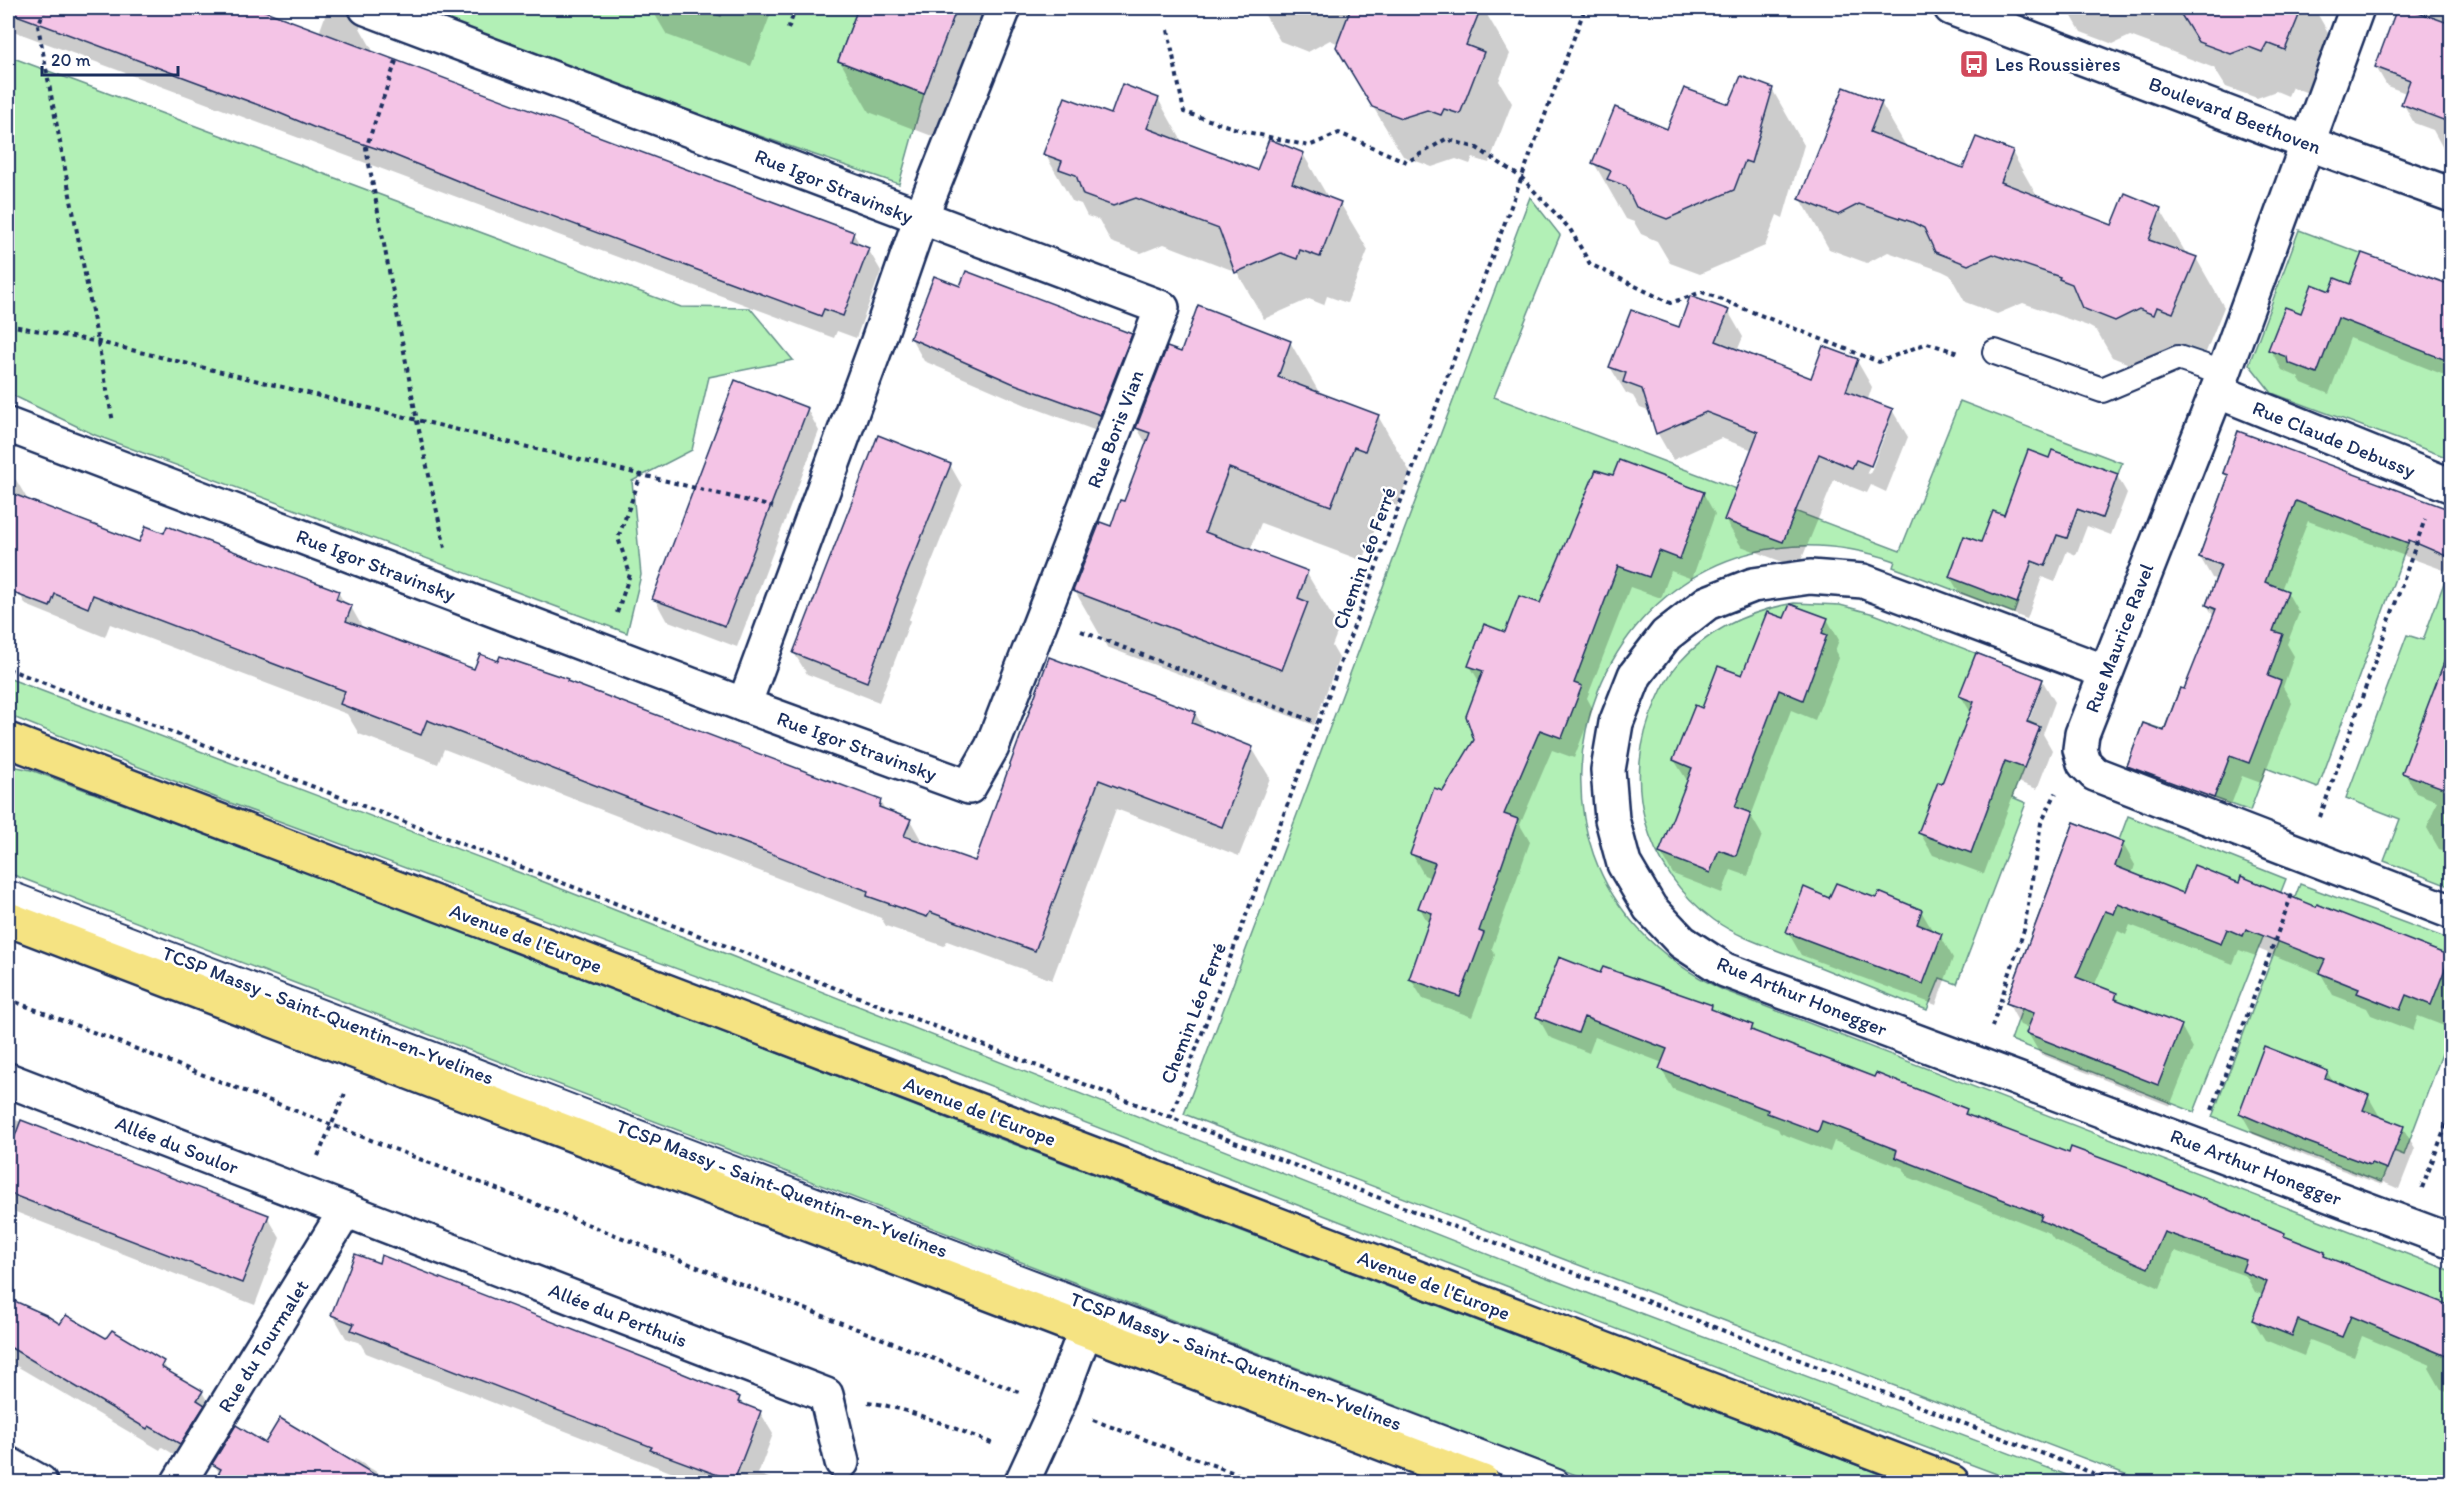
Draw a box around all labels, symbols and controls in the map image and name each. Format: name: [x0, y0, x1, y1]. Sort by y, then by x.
scale bar: [42, 39, 178, 77]
bus stop icon: Les Roussières: [1958, 48, 1990, 80]
text: 20 m: [51, 49, 91, 71]
place label: Les Roussières: [1995, 52, 2121, 76]
street label: Boulevard Beethoven: [2146, 71, 2325, 159]
street label: Rue Igor Stravinsky: [751, 143, 917, 229]
street label: Rue Boris Vian: [1081, 366, 1149, 492]
street label: Rue Claude Debussy: [2249, 395, 2419, 483]
street label: Chemin Léo Ferré: [1327, 484, 1401, 632]
street label: Rue Igor Stravinsky: [293, 524, 459, 607]
street label: Rue Maurice Ravel: [2079, 560, 2159, 716]
street label: Rue Igor Stravinsky: [774, 706, 941, 786]
street label: Avenue de l'Europe: [446, 898, 606, 978]
street label: Chemin Léo Ferré: [1155, 939, 1231, 1087]
street label: TCSP Massy - Saint-Quentin-en-Yvelines: [159, 940, 497, 1090]
street label: Rue Arthur Honegger: [1713, 951, 1891, 1041]
street label: Avenue de l'Europe: [900, 1071, 1060, 1151]
street label: Allée du Soulor: [112, 1111, 242, 1180]
street label: TCSP Massy - Saint-Quentin-en-Yvelines: [613, 1113, 951, 1263]
street label: Rue Arthur Honegger: [2167, 1123, 2345, 1211]
street label: Avenue de l'Europe: [1354, 1245, 1514, 1325]
street label: Rue du Tourmalet: [213, 1275, 314, 1417]
street label: Allée du Perthuis: [545, 1278, 691, 1352]
street label: TCSP Massy - Saint-Quentin-en-Yvelines: [1067, 1286, 1405, 1436]

